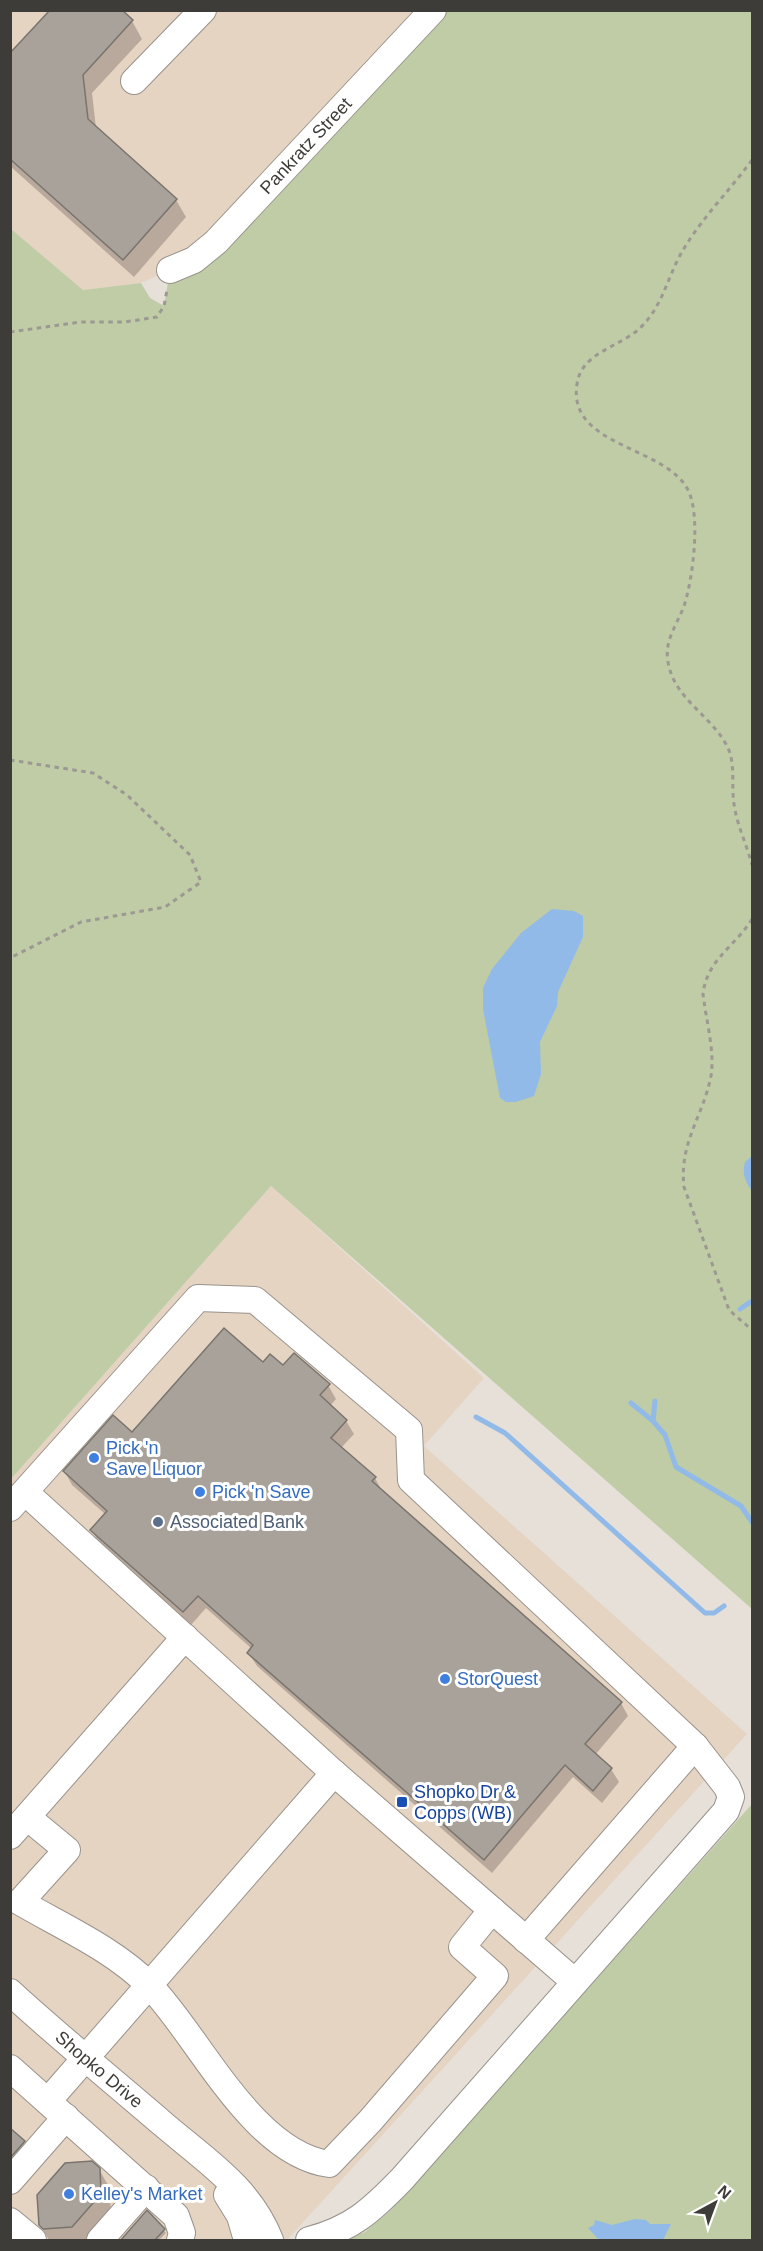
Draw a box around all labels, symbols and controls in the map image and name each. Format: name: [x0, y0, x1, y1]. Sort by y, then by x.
street label: Pankratz Street: [256, 94, 356, 198]
place label: Pick 'n Save Liquor: [106, 1438, 202, 1479]
marker: Pick 'n Save Liquor: [87, 1451, 101, 1465]
place label: Pick 'n Save: [212, 1482, 310, 1502]
marker: Pick 'n Save: [193, 1485, 207, 1499]
place label: Associated Bank: [170, 1512, 305, 1532]
marker: Associated Bank: [151, 1515, 165, 1529]
place label: StorQuest: [457, 1669, 538, 1689]
marker: StorQuest: [438, 1672, 452, 1686]
place label: Shopko Dr & Copps (WB): [414, 1782, 516, 1823]
marker: Shopko Dr & Copps (WB): [395, 1795, 409, 1809]
street label: Shopko Drive: [51, 2027, 147, 2112]
north arrow: [685, 2173, 745, 2233]
text: N: [715, 2182, 734, 2202]
place label: Kelley's Market: [81, 2184, 202, 2204]
marker: Kelley's Market: [62, 2187, 76, 2201]

